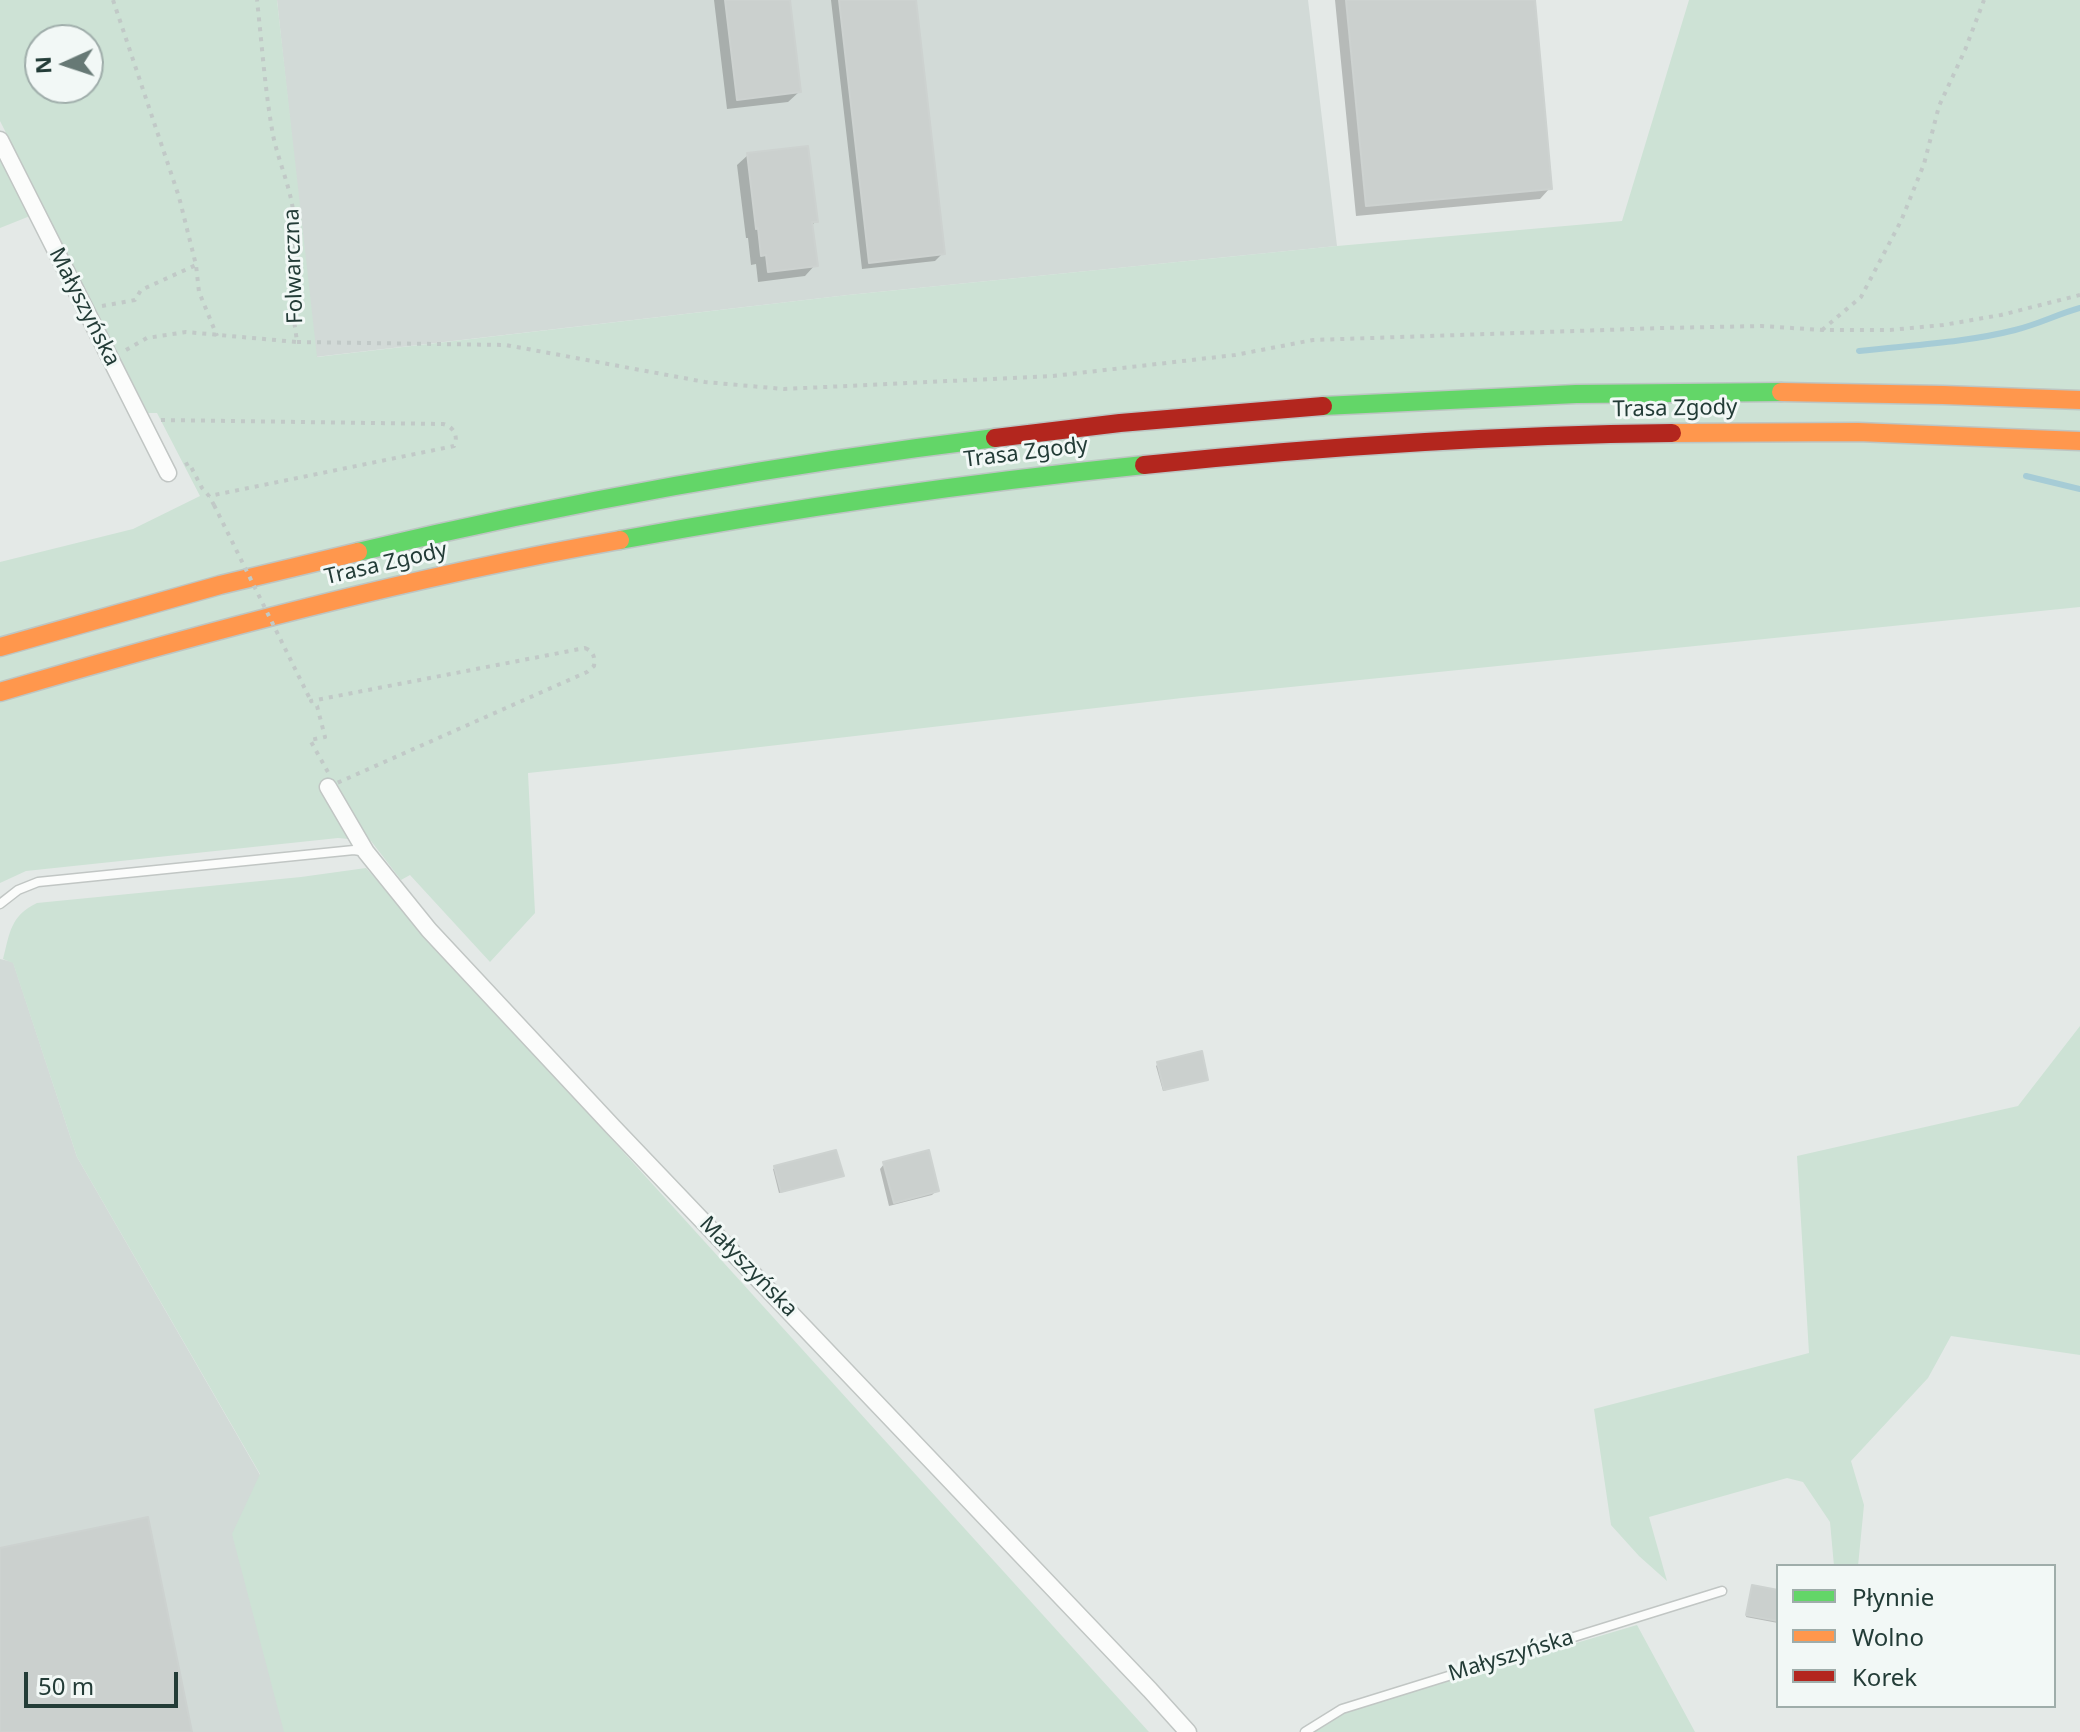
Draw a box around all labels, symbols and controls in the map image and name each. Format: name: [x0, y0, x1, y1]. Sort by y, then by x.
north arrow: [24, 24, 104, 104]
text: N: [27, 55, 57, 75]
street label: Folwarczna: [279, 208, 309, 324]
street label: Małyszyńska: [43, 243, 125, 371]
street label: Trasa Zgody: [1612, 395, 1738, 423]
street label: Trasa Zgody: [962, 432, 1090, 474]
street label: Trasa Zgody: [322, 537, 450, 591]
street label: Małyszyńska: [694, 1211, 802, 1323]
legend: [1776, 1564, 2056, 1708]
text: Płynnie: [1852, 1580, 1934, 1613]
text: Wolno: [1852, 1620, 1924, 1653]
street label: Małyszyńska: [1445, 1624, 1577, 1688]
scale bar: [28, 1656, 182, 1706]
text: Korek: [1852, 1660, 1917, 1693]
text: 50 m: [38, 1669, 94, 1702]

